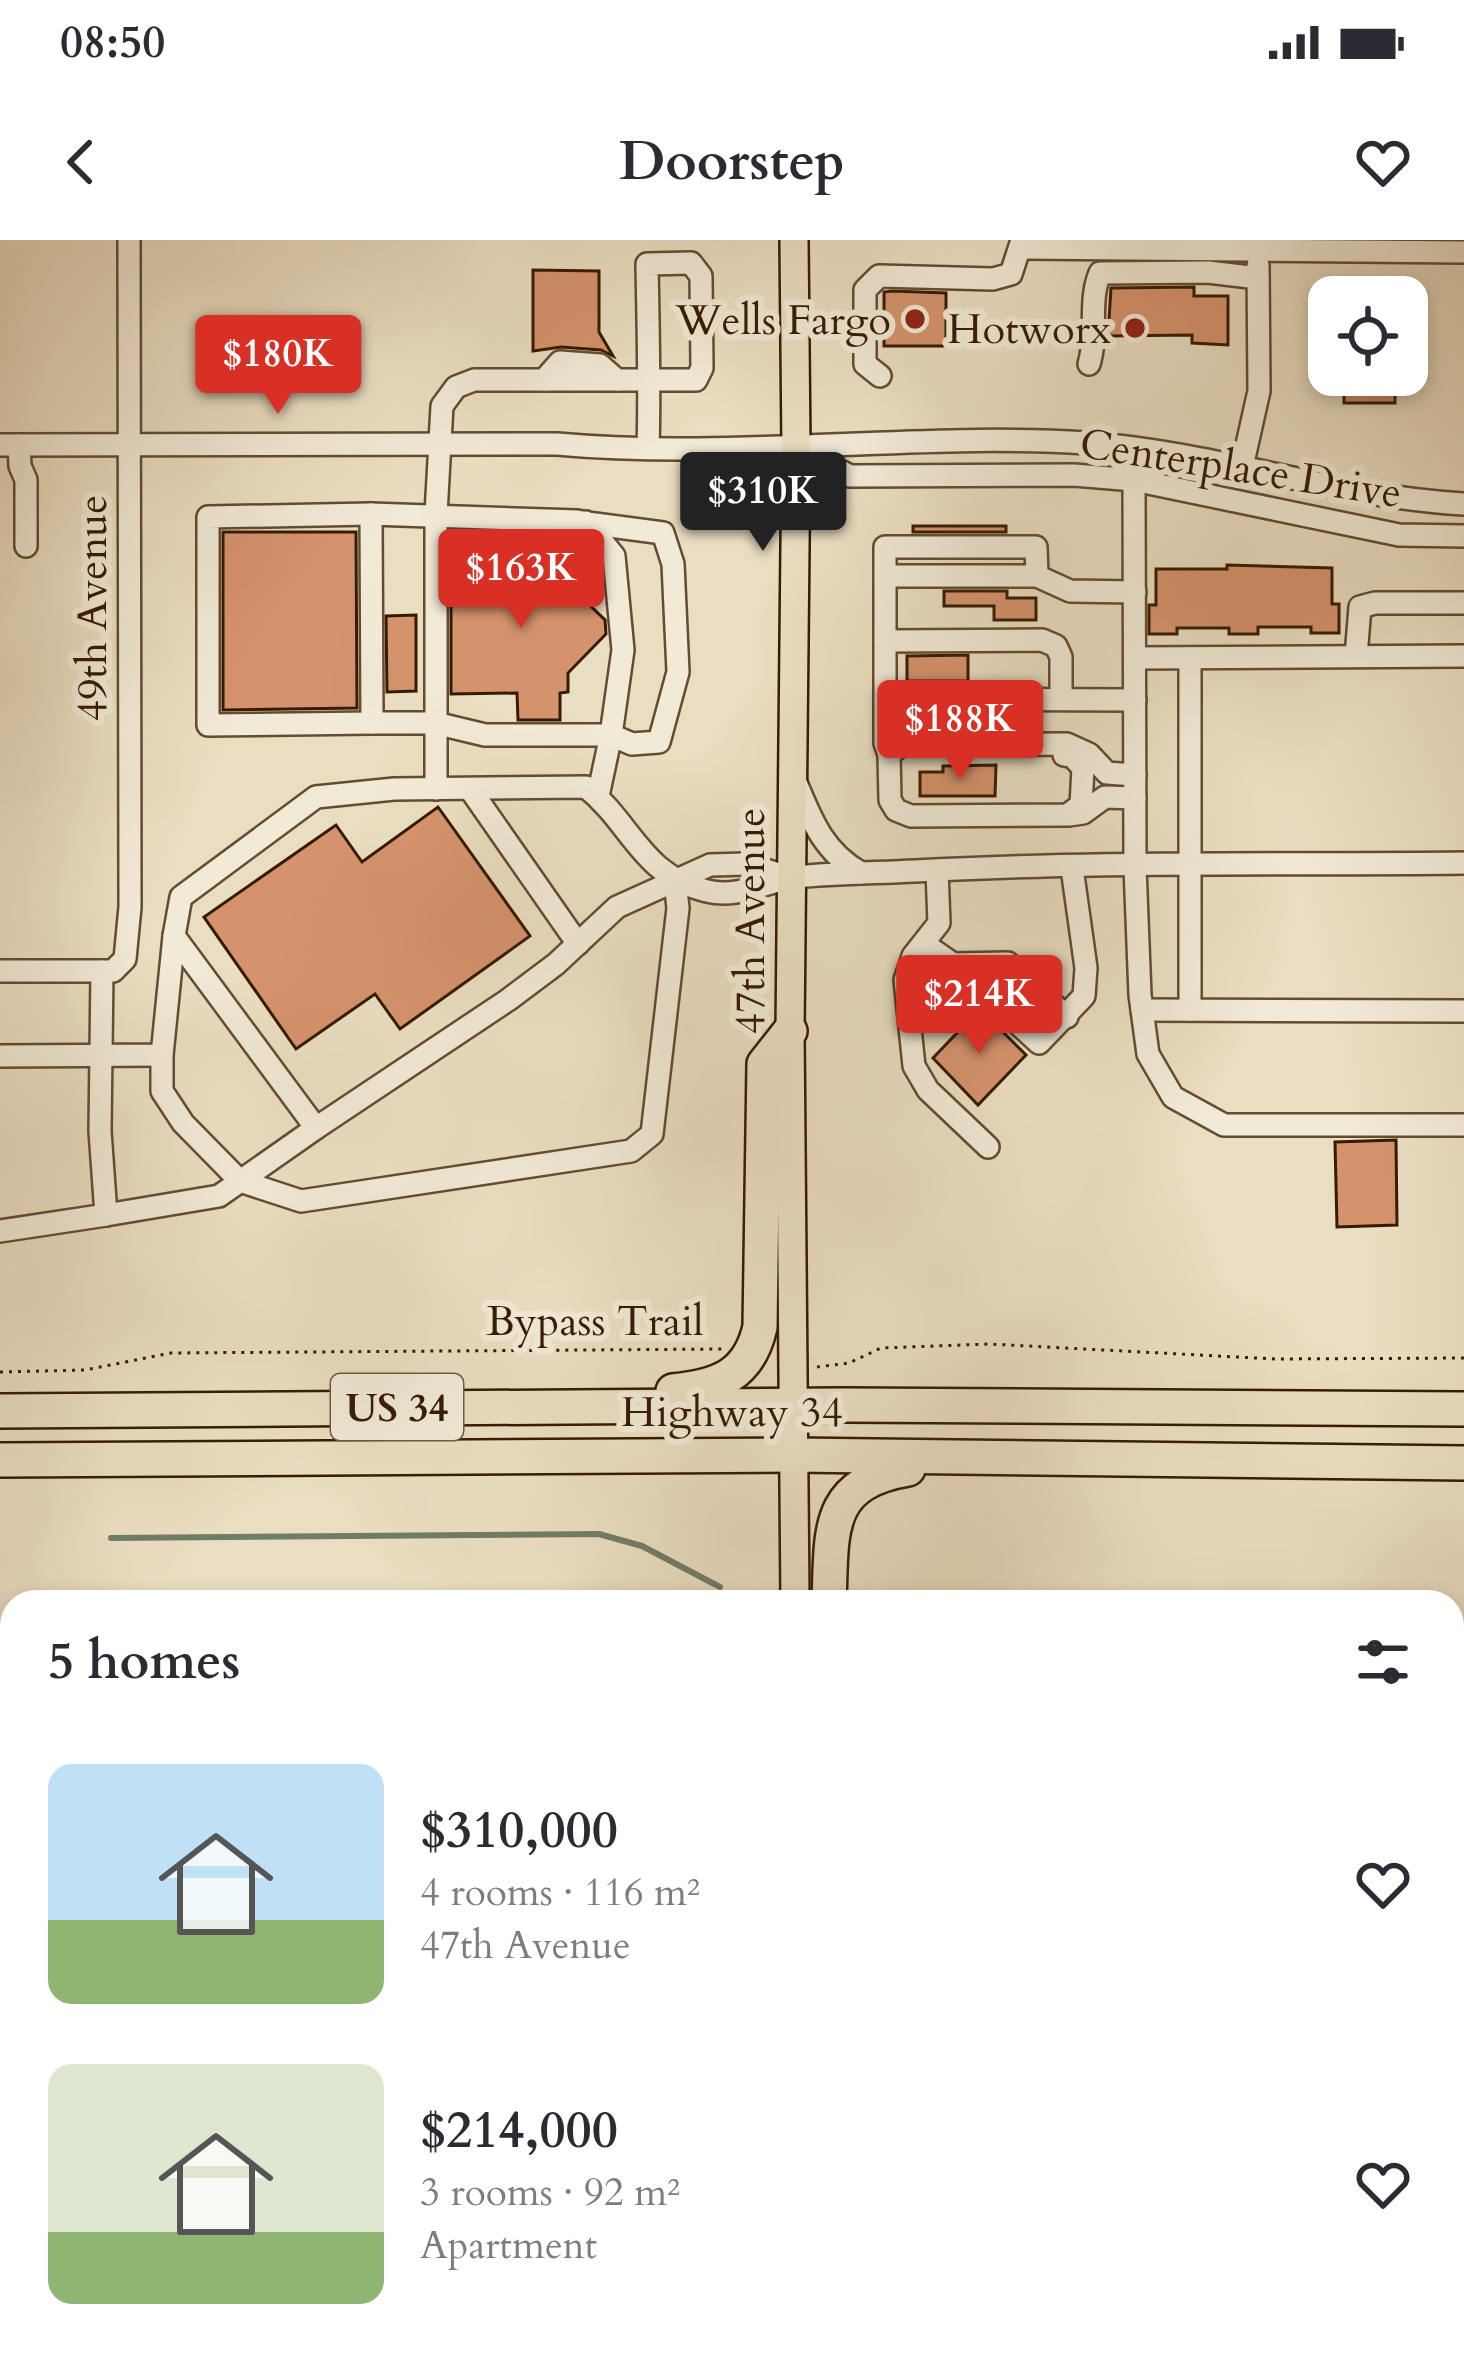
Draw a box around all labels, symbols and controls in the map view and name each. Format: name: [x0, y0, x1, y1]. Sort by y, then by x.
text: 08:50: [60, 12, 165, 73]
text: Doorstep: [619, 126, 845, 199]
icon: back: [48, 129, 114, 195]
icon: heart: [1350, 129, 1416, 195]
map controls: [1308, 276, 1428, 396]
button: locate: [1308, 276, 1428, 396]
place label: Wells Fargo: [674, 292, 891, 349]
place label: Hotworx: [947, 301, 1111, 358]
marker: Wells Fargo: [902, 306, 928, 332]
pin: $180K: [194, 315, 362, 417]
marker: Hotworx: [1122, 315, 1148, 341]
text: $180K: [222, 327, 334, 380]
street label: Centerplace Drive: [1076, 415, 1406, 522]
pin: $310K: [679, 452, 847, 554]
text: $310K: [707, 464, 819, 517]
street label: 49th Avenue: [64, 495, 121, 721]
pin: $163K: [437, 529, 605, 631]
text: $163K: [465, 541, 577, 594]
pin: $188K: [876, 680, 1044, 782]
text: $188K: [904, 692, 1016, 745]
street label: 47th Avenue: [722, 808, 779, 1034]
pin: $214K: [895, 955, 1063, 1057]
text: $214K: [923, 967, 1035, 1020]
street label: Bypass Trail: [486, 1293, 704, 1350]
road number: US 34: [331, 1374, 463, 1440]
street label: Highway 34: [621, 1384, 843, 1441]
text: 5 homes: [48, 1627, 240, 1697]
icon: filters: [1350, 1629, 1416, 1695]
text: $310,000: [420, 1796, 618, 1866]
icon: home: [144, 1812, 288, 1956]
icon: heart: [1350, 1851, 1416, 1917]
text: 4 rooms · 116 m²: [420, 1866, 700, 1919]
text: 47th Avenue: [420, 1919, 631, 1972]
text: $214,000: [420, 2096, 618, 2166]
icon: home: [144, 2112, 288, 2256]
icon: heart: [1350, 2151, 1416, 2217]
text: 3 rooms · 92 m²: [420, 2166, 680, 2219]
text: Apartment: [420, 2219, 597, 2272]

